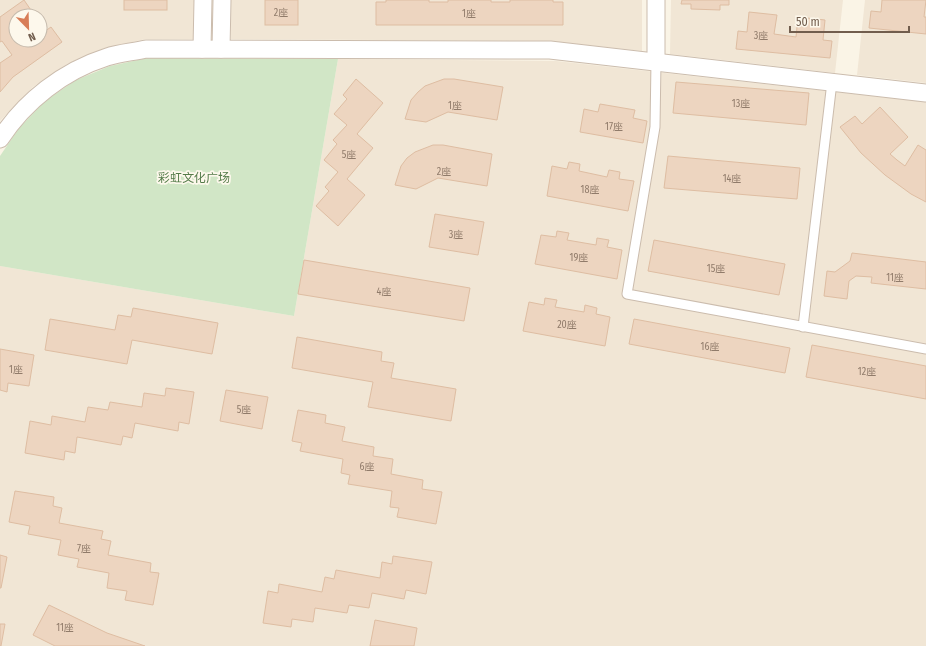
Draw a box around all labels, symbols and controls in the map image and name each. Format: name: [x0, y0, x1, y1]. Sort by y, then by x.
house number: 2座: [274, 7, 288, 19]
north arrow: [8, 8, 48, 48]
house number: 1座: [462, 8, 476, 20]
scale bar: [790, 8, 909, 34]
text: 50 m: [796, 15, 820, 29]
text: N: [26, 29, 37, 44]
house number: 3座: [754, 30, 768, 42]
house number: 13座: [732, 98, 750, 110]
house number: 1座: [448, 100, 462, 112]
house number: 17座: [605, 121, 623, 133]
house number: 5座: [342, 149, 356, 161]
house number: 2座: [437, 166, 451, 178]
park label: 彩虹文化广场: [158, 171, 230, 185]
house number: 14座: [723, 173, 741, 185]
house number: 18座: [581, 184, 599, 196]
house number: 3座: [449, 229, 463, 241]
house number: 19座: [570, 252, 588, 264]
house number: 15座: [707, 263, 725, 275]
house number: 11座: [886, 272, 904, 284]
house number: 4座: [377, 286, 391, 298]
house number: 20座: [557, 319, 577, 331]
house number: 16座: [701, 341, 719, 353]
house number: 1座: [9, 364, 23, 376]
house number: 12座: [858, 366, 876, 378]
house number: 5座: [237, 404, 251, 416]
house number: 6座: [360, 461, 374, 473]
house number: 7座: [77, 543, 91, 555]
house number: 11座: [56, 622, 74, 634]

